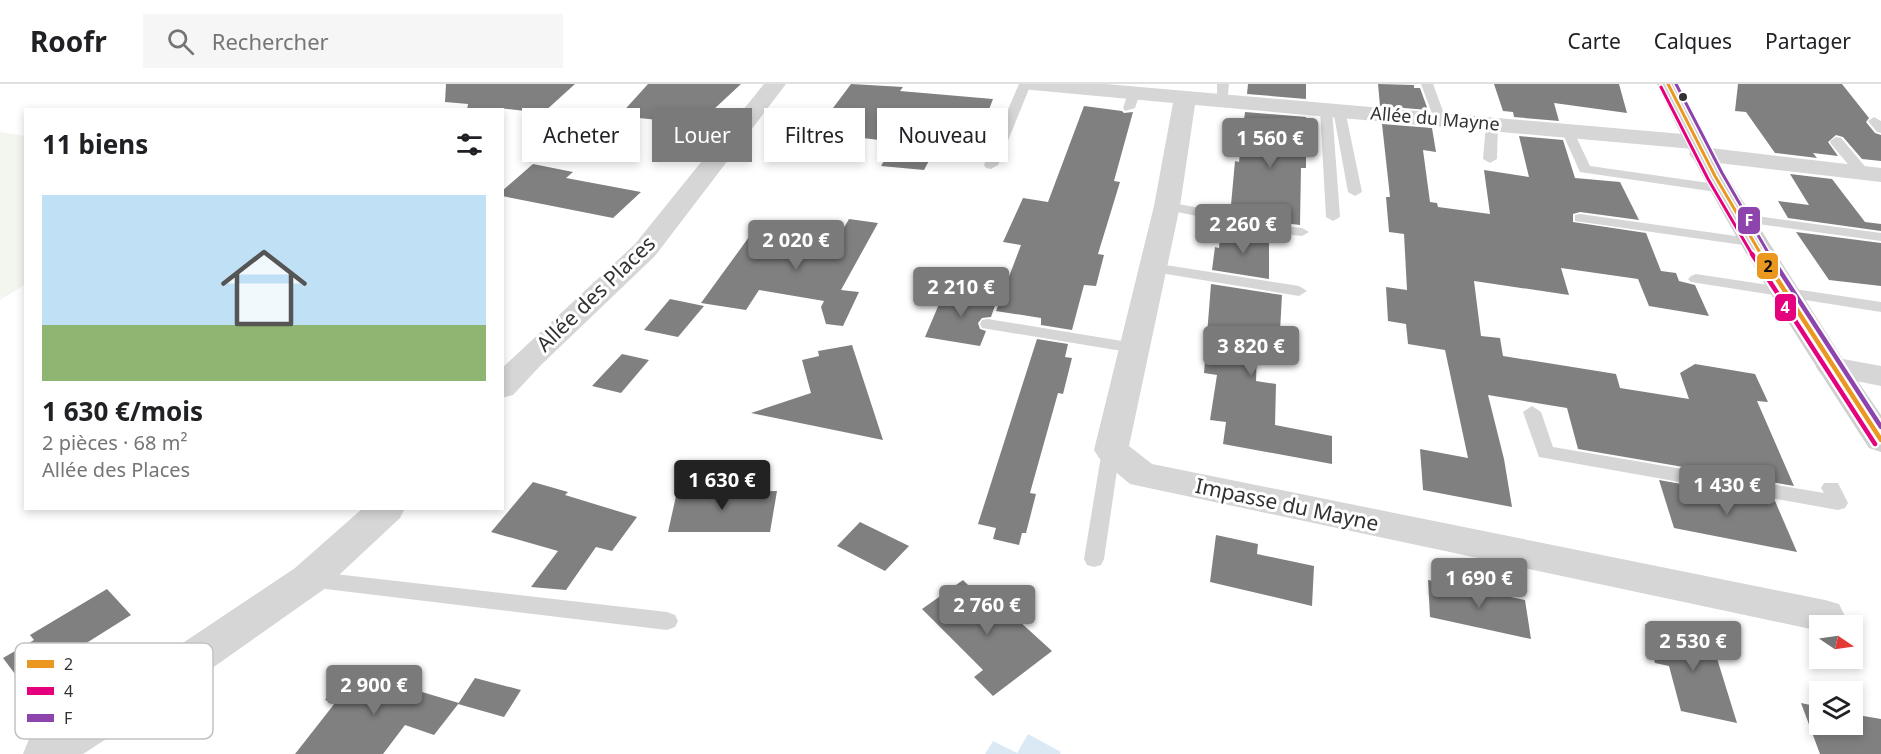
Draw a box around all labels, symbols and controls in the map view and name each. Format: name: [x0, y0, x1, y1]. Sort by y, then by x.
search box: [143, 14, 563, 68]
text: Roofr: [30, 22, 107, 60]
icon: search: [164, 25, 197, 58]
text: Rechercher: [212, 26, 329, 56]
text: Carte: [1568, 27, 1621, 55]
text: Calques: [1654, 27, 1732, 55]
text: Partager: [1765, 27, 1851, 55]
unlabelled marker: [1677, 91, 1689, 103]
street label: Allée du Mayne: [1370, 100, 1501, 136]
chip: Acheter: [522, 108, 640, 162]
chip: Louer: [652, 108, 752, 162]
chip: Filtres: [764, 108, 865, 162]
chip: Nouveau: [877, 108, 1008, 162]
pin: 1 560 €: [1215, 118, 1325, 169]
text: 1 560 €: [1236, 124, 1304, 151]
text: 11 biens: [42, 126, 148, 162]
icon: filters: [453, 128, 486, 161]
pin: 2 260 €: [1188, 204, 1298, 255]
line badge: F: [1737, 206, 1761, 235]
text: F: [1745, 209, 1753, 231]
text: 2 260 €: [1209, 210, 1277, 237]
pin: 2 020 €: [741, 220, 851, 271]
text: 2 020 €: [762, 226, 830, 253]
street label: Allée des Places: [530, 229, 661, 357]
icon: home: [210, 234, 318, 342]
line badge: 2: [1756, 252, 1779, 280]
text: 2: [1763, 255, 1773, 277]
pin: 2 210 €: [906, 267, 1016, 318]
text: 2 210 €: [927, 273, 995, 300]
line badge: 4: [1774, 293, 1797, 322]
text: 4: [1780, 296, 1790, 318]
pin: 3 820 €: [1196, 326, 1306, 377]
text: 3 820 €: [1217, 332, 1285, 359]
text: 1 630 €/mois: [42, 393, 203, 429]
text: 2 pièces · 68 m²: [42, 429, 187, 456]
text: Allée des Places: [42, 456, 190, 483]
pin: 1 630 €: [667, 460, 777, 511]
pin: 1 430 €: [1672, 465, 1782, 516]
text: 1 630 €: [688, 466, 756, 493]
street label: Impasse du Mayne: [1193, 471, 1381, 537]
text: 1 430 €: [1693, 471, 1761, 498]
pin: 1 690 €: [1424, 558, 1534, 609]
text: 1 690 €: [1445, 564, 1513, 591]
pin: 2 760 €: [932, 585, 1042, 636]
text: 2 760 €: [953, 591, 1021, 618]
north arrow: [1809, 615, 1863, 669]
map controls: [1809, 615, 1863, 735]
pin: 2 530 €: [1638, 621, 1748, 672]
text: 2 530 €: [1659, 627, 1727, 654]
legend: [15, 643, 213, 739]
text: 2: [64, 653, 73, 675]
pin: 2 900 €: [319, 665, 429, 716]
text: 2 900 €: [340, 671, 408, 698]
text: 4: [64, 680, 73, 702]
button: layers: [1809, 681, 1863, 735]
text: F: [64, 707, 72, 729]

